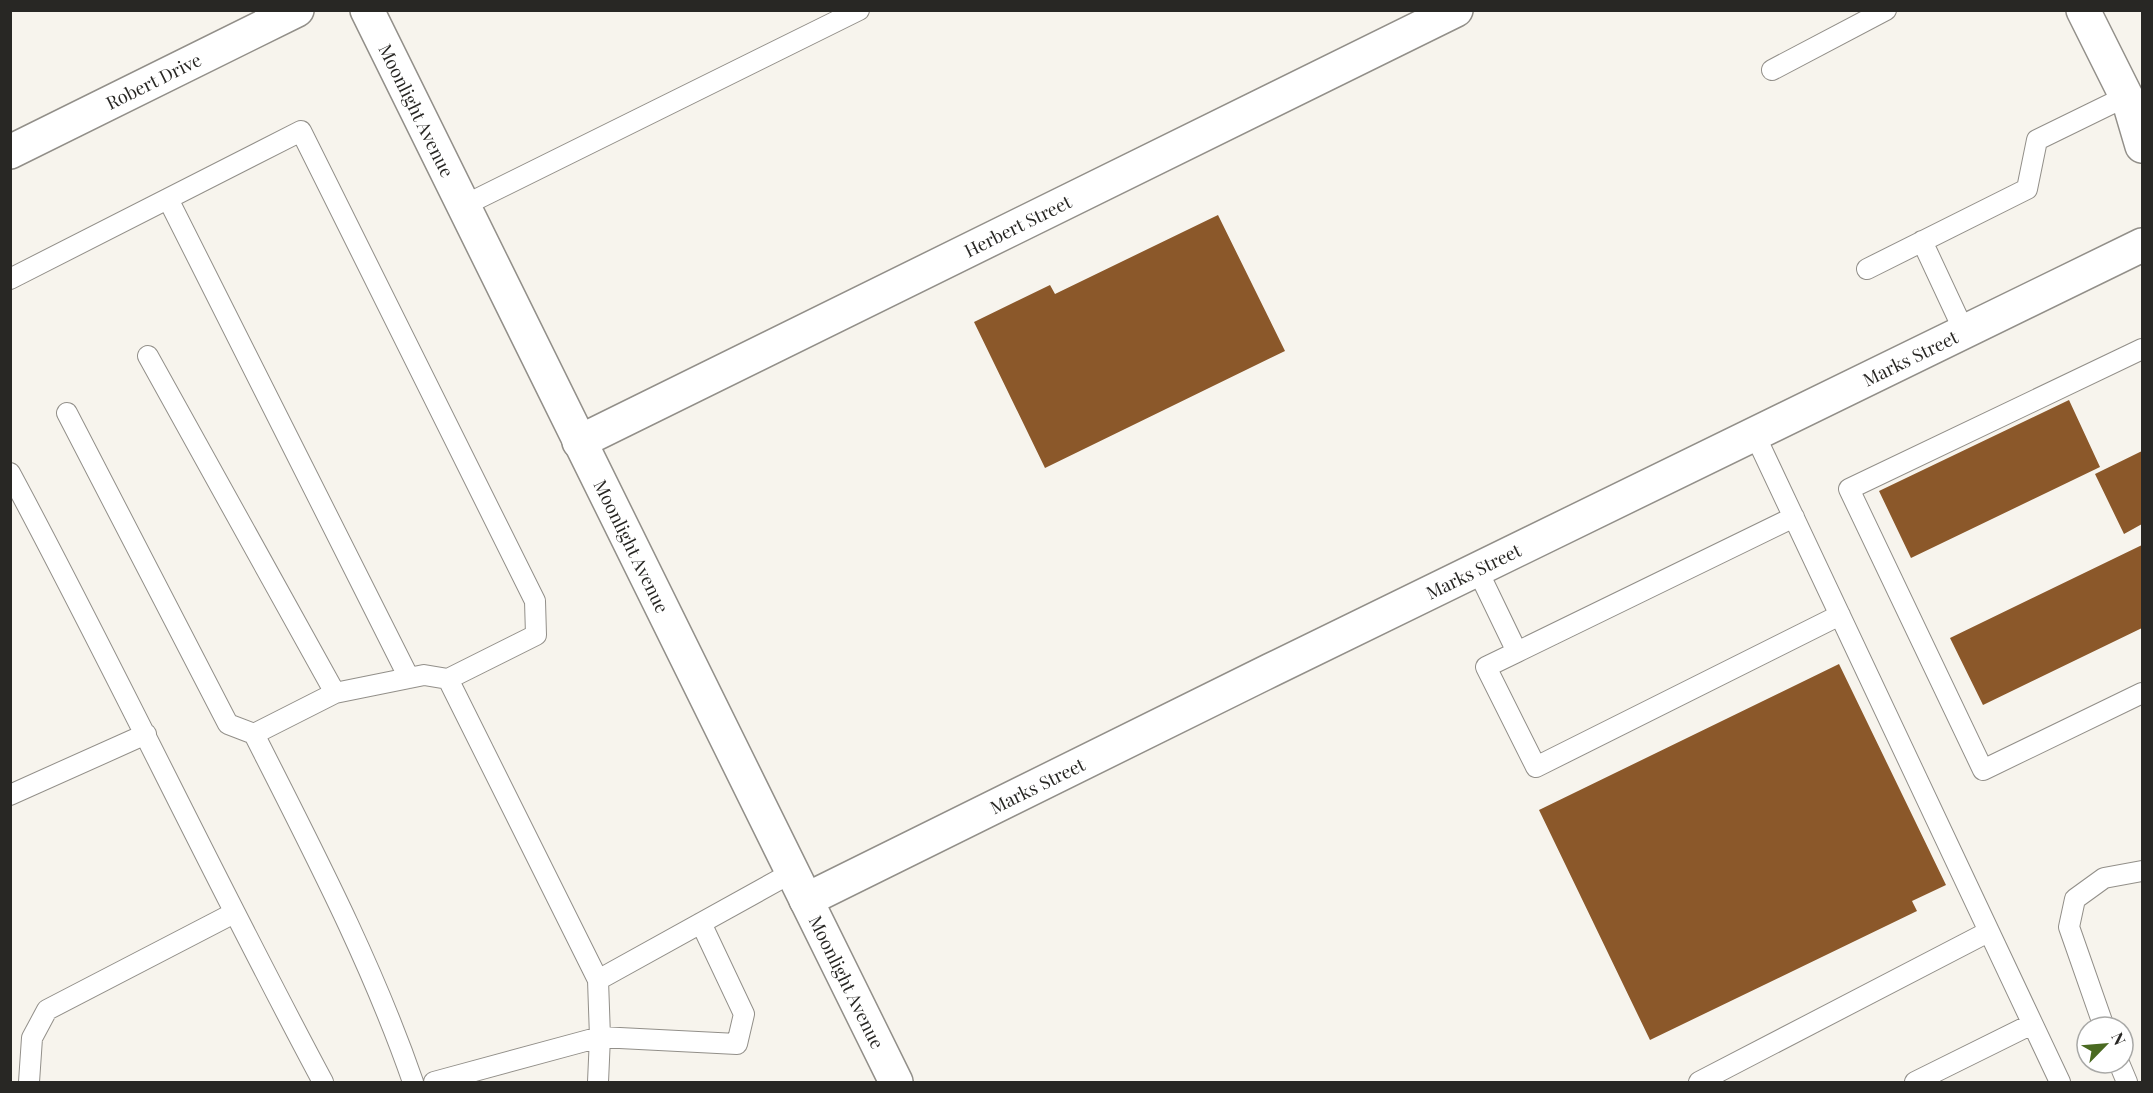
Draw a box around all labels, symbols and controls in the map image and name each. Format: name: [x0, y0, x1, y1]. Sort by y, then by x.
street label: Moonlight Avenue: [374, 40, 460, 181]
street label: Robert Drive: [102, 47, 205, 115]
street label: Herbert Street: [960, 189, 1076, 262]
street label: Marks Street: [1859, 324, 1962, 391]
street label: Moonlight Avenue: [589, 476, 675, 617]
street label: Marks Street: [1422, 538, 1526, 605]
street label: Marks Street: [986, 752, 1089, 819]
street label: Moonlight Avenue: [804, 911, 890, 1053]
north arrow: [2075, 1015, 2135, 1075]
text: N: [2107, 1029, 2131, 1049]

